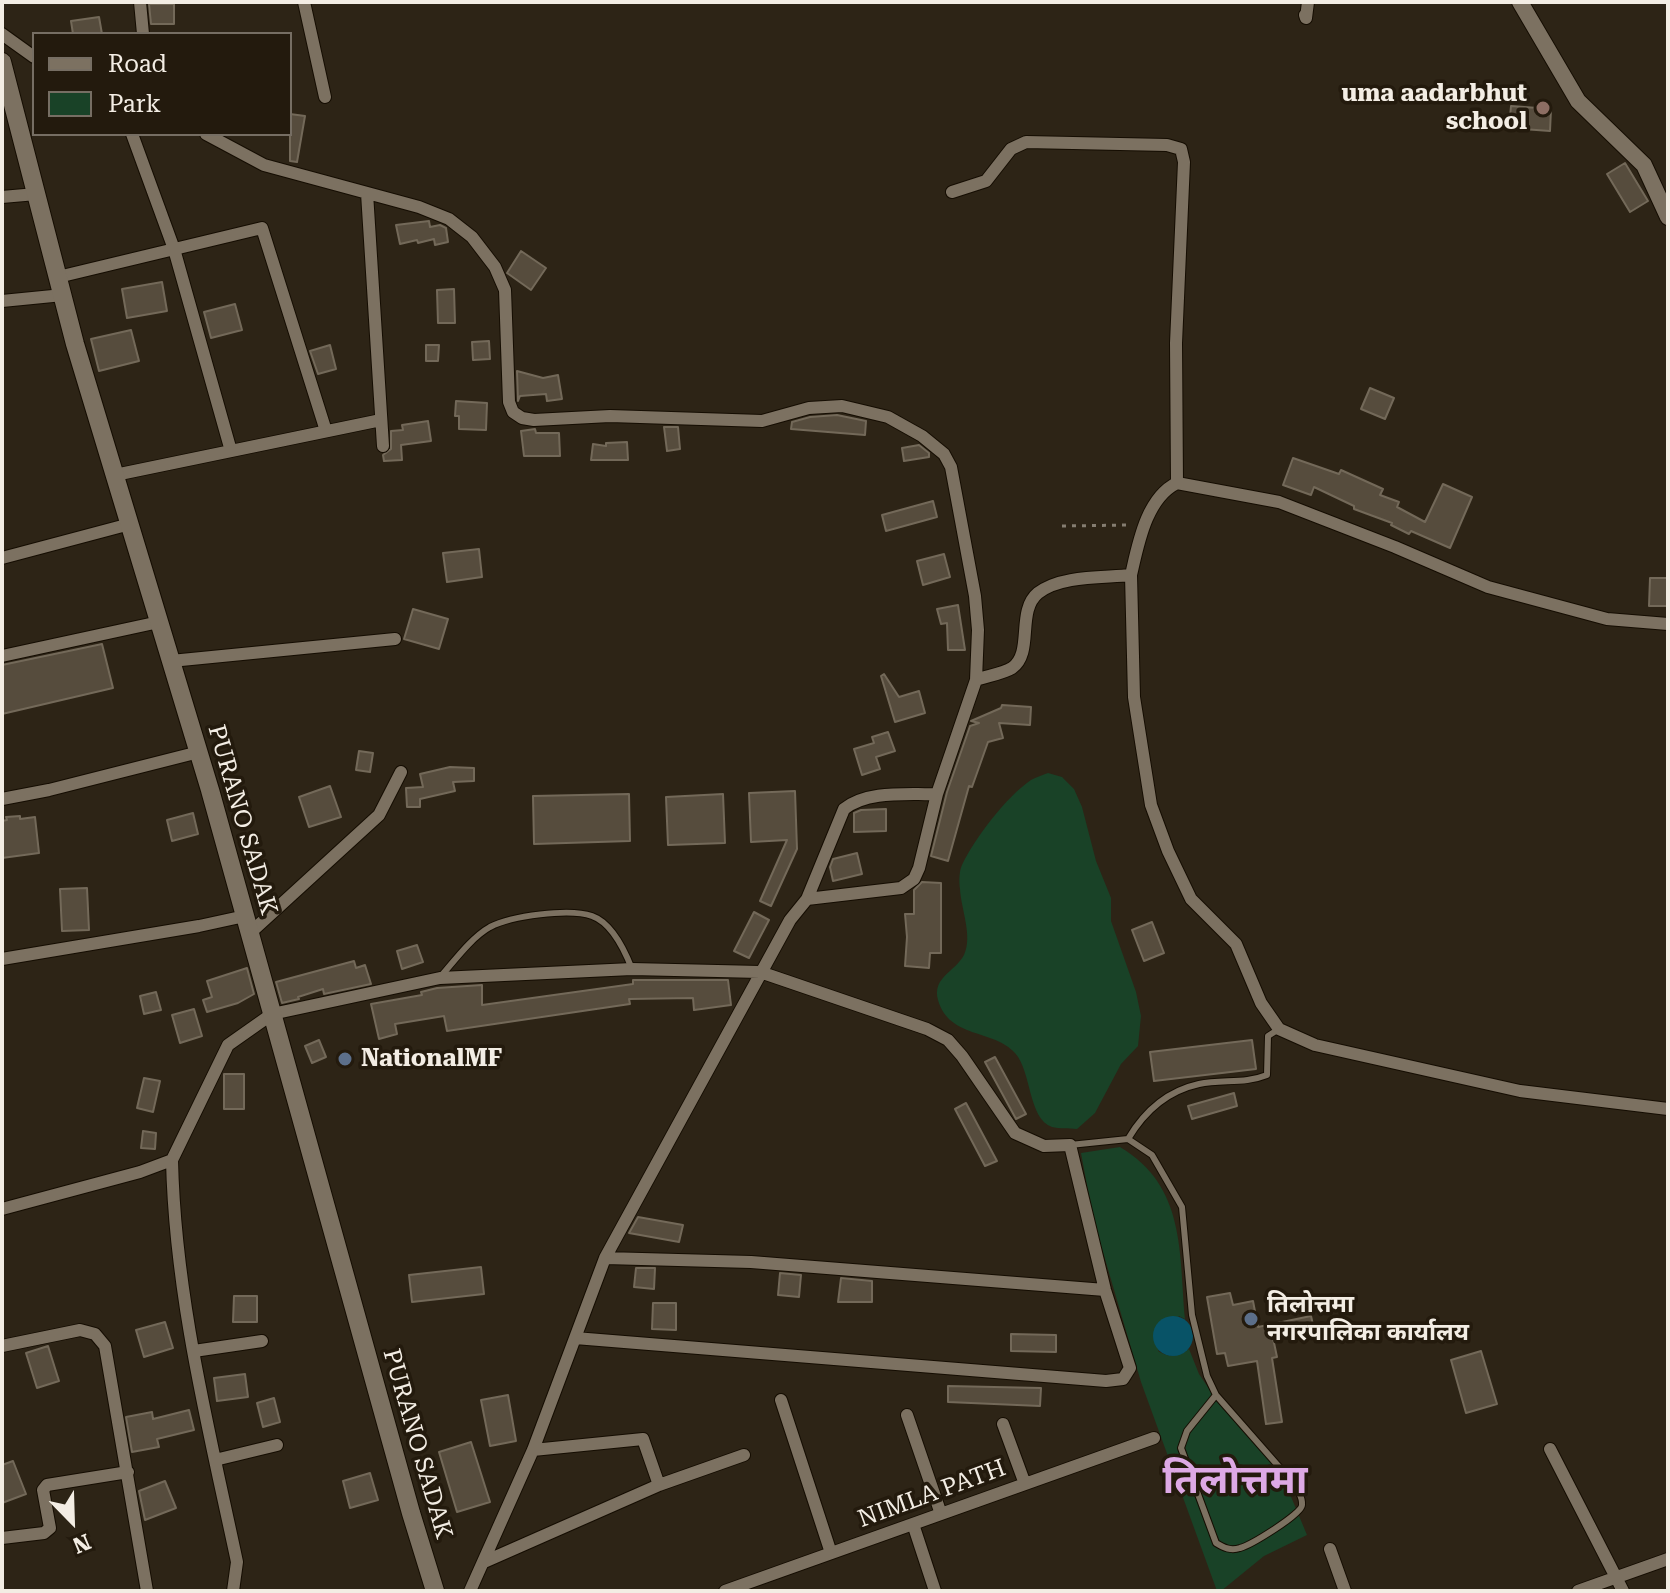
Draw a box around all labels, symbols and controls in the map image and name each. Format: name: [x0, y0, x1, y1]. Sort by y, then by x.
legend: [32, 32, 292, 136]
text: Road: [108, 50, 167, 78]
place label: uma aadarbhut school: [1341, 80, 1527, 136]
text: Park: [108, 90, 161, 118]
marker: uma aadarbhut school: [1534, 99, 1552, 117]
street label: PURANO SADAK: [201, 722, 283, 918]
place label: NationalMF: [361, 1045, 502, 1073]
marker: NationalMF: [336, 1050, 354, 1068]
place label: तिलोत्तमा नगरपालिका कार्यालय: [1267, 1291, 1469, 1347]
marker: तिलोत्तमा नगरपालिका कार्यालय: [1242, 1310, 1260, 1328]
street label: PURANO SADAK: [376, 1346, 458, 1542]
street label: NIMLA PATH: [854, 1454, 1010, 1534]
district label: तिलोत्तमा: [1162, 1457, 1308, 1505]
north arrow: [32, 1481, 112, 1561]
text: N: [69, 1529, 94, 1558]

